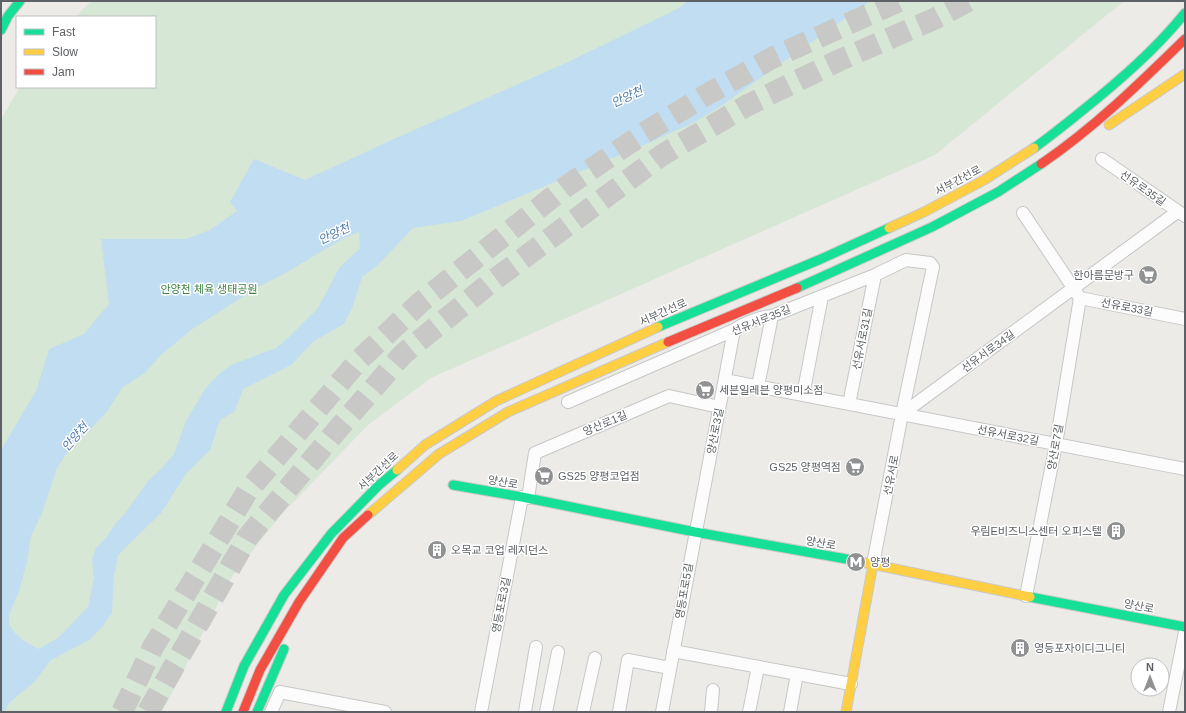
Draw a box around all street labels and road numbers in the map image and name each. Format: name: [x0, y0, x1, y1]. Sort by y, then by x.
street label: 서부간선로: [933, 163, 983, 197]
street label: 선유로35길: [1118, 168, 1168, 208]
street label: 서부간선로: [637, 296, 689, 328]
street label: 선유로33길: [1100, 296, 1154, 318]
street label: 선유서로35길: [730, 303, 792, 337]
street label: 선유서로31길: [850, 307, 874, 371]
street label: 선유서로34길: [959, 328, 1017, 374]
street label: 양산로3길: [705, 407, 725, 455]
street label: 양산로1길: [581, 408, 629, 438]
street label: 선유서로32길: [976, 423, 1040, 447]
street label: 양산로7길: [1045, 423, 1065, 471]
street label: 서부간선로: [355, 449, 401, 493]
street label: 선유서로: [881, 454, 901, 496]
street label: 양산로: [487, 473, 519, 491]
street label: 양산로: [805, 534, 837, 552]
street label: 영등포로5길: [673, 562, 695, 620]
street label: 영등포로3길: [490, 576, 512, 634]
street label: 양산로: [1123, 597, 1155, 615]

